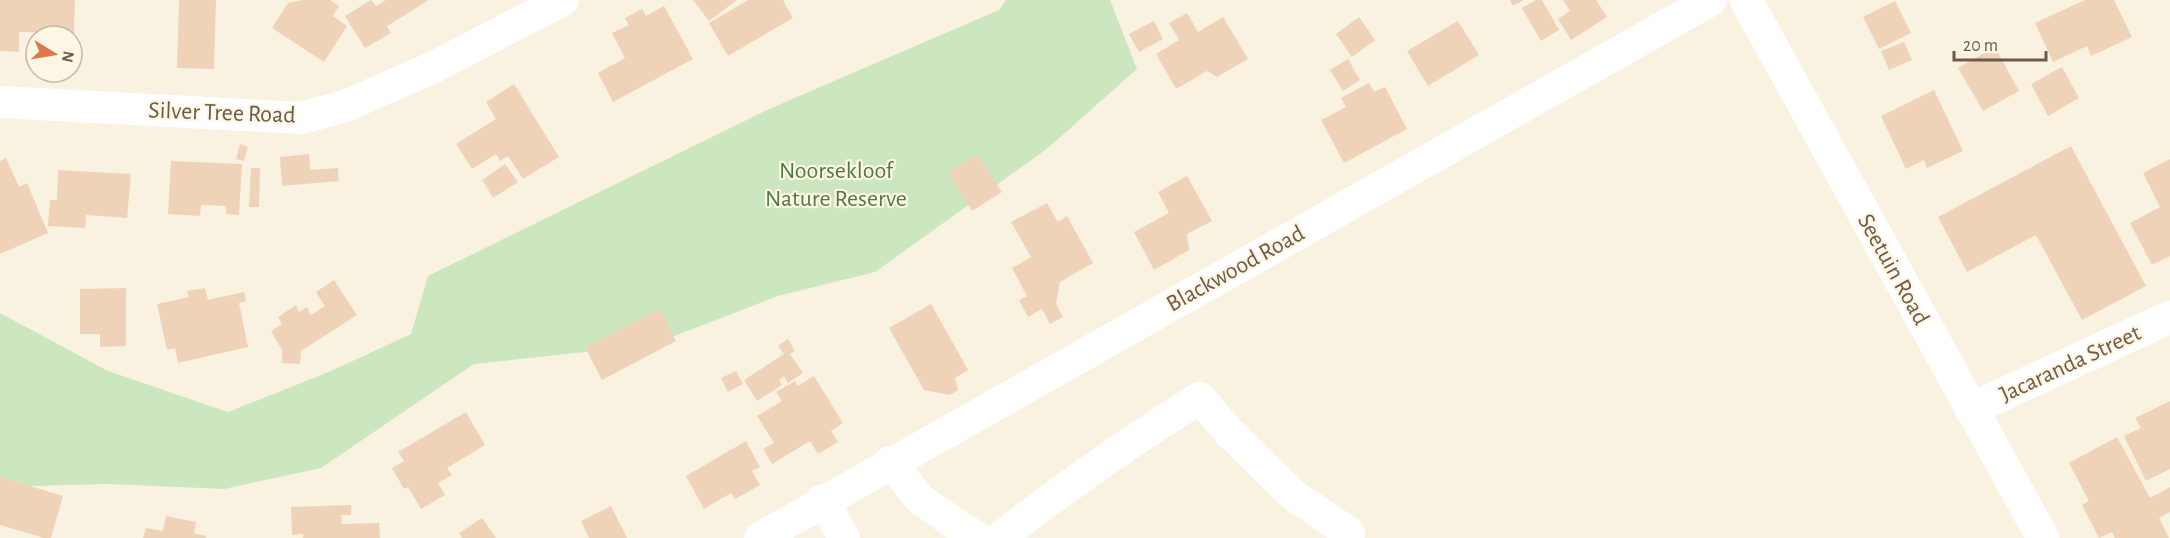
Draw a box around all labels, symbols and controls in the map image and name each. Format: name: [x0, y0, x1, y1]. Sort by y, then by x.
north arrow: [24, 24, 84, 84]
scale bar: [1954, 24, 2046, 62]
text: 20 m: [1963, 37, 1998, 55]
text: N: [59, 50, 77, 64]
street label: Silver Tree Road: [148, 98, 296, 128]
park label: Noorsekloof Nature Reserve: [765, 159, 907, 211]
street label: Seetuin Road: [1853, 210, 1933, 329]
street label: Blackwood Road: [1162, 221, 1308, 317]
street label: Jacaranda Street: [1996, 321, 2145, 407]

